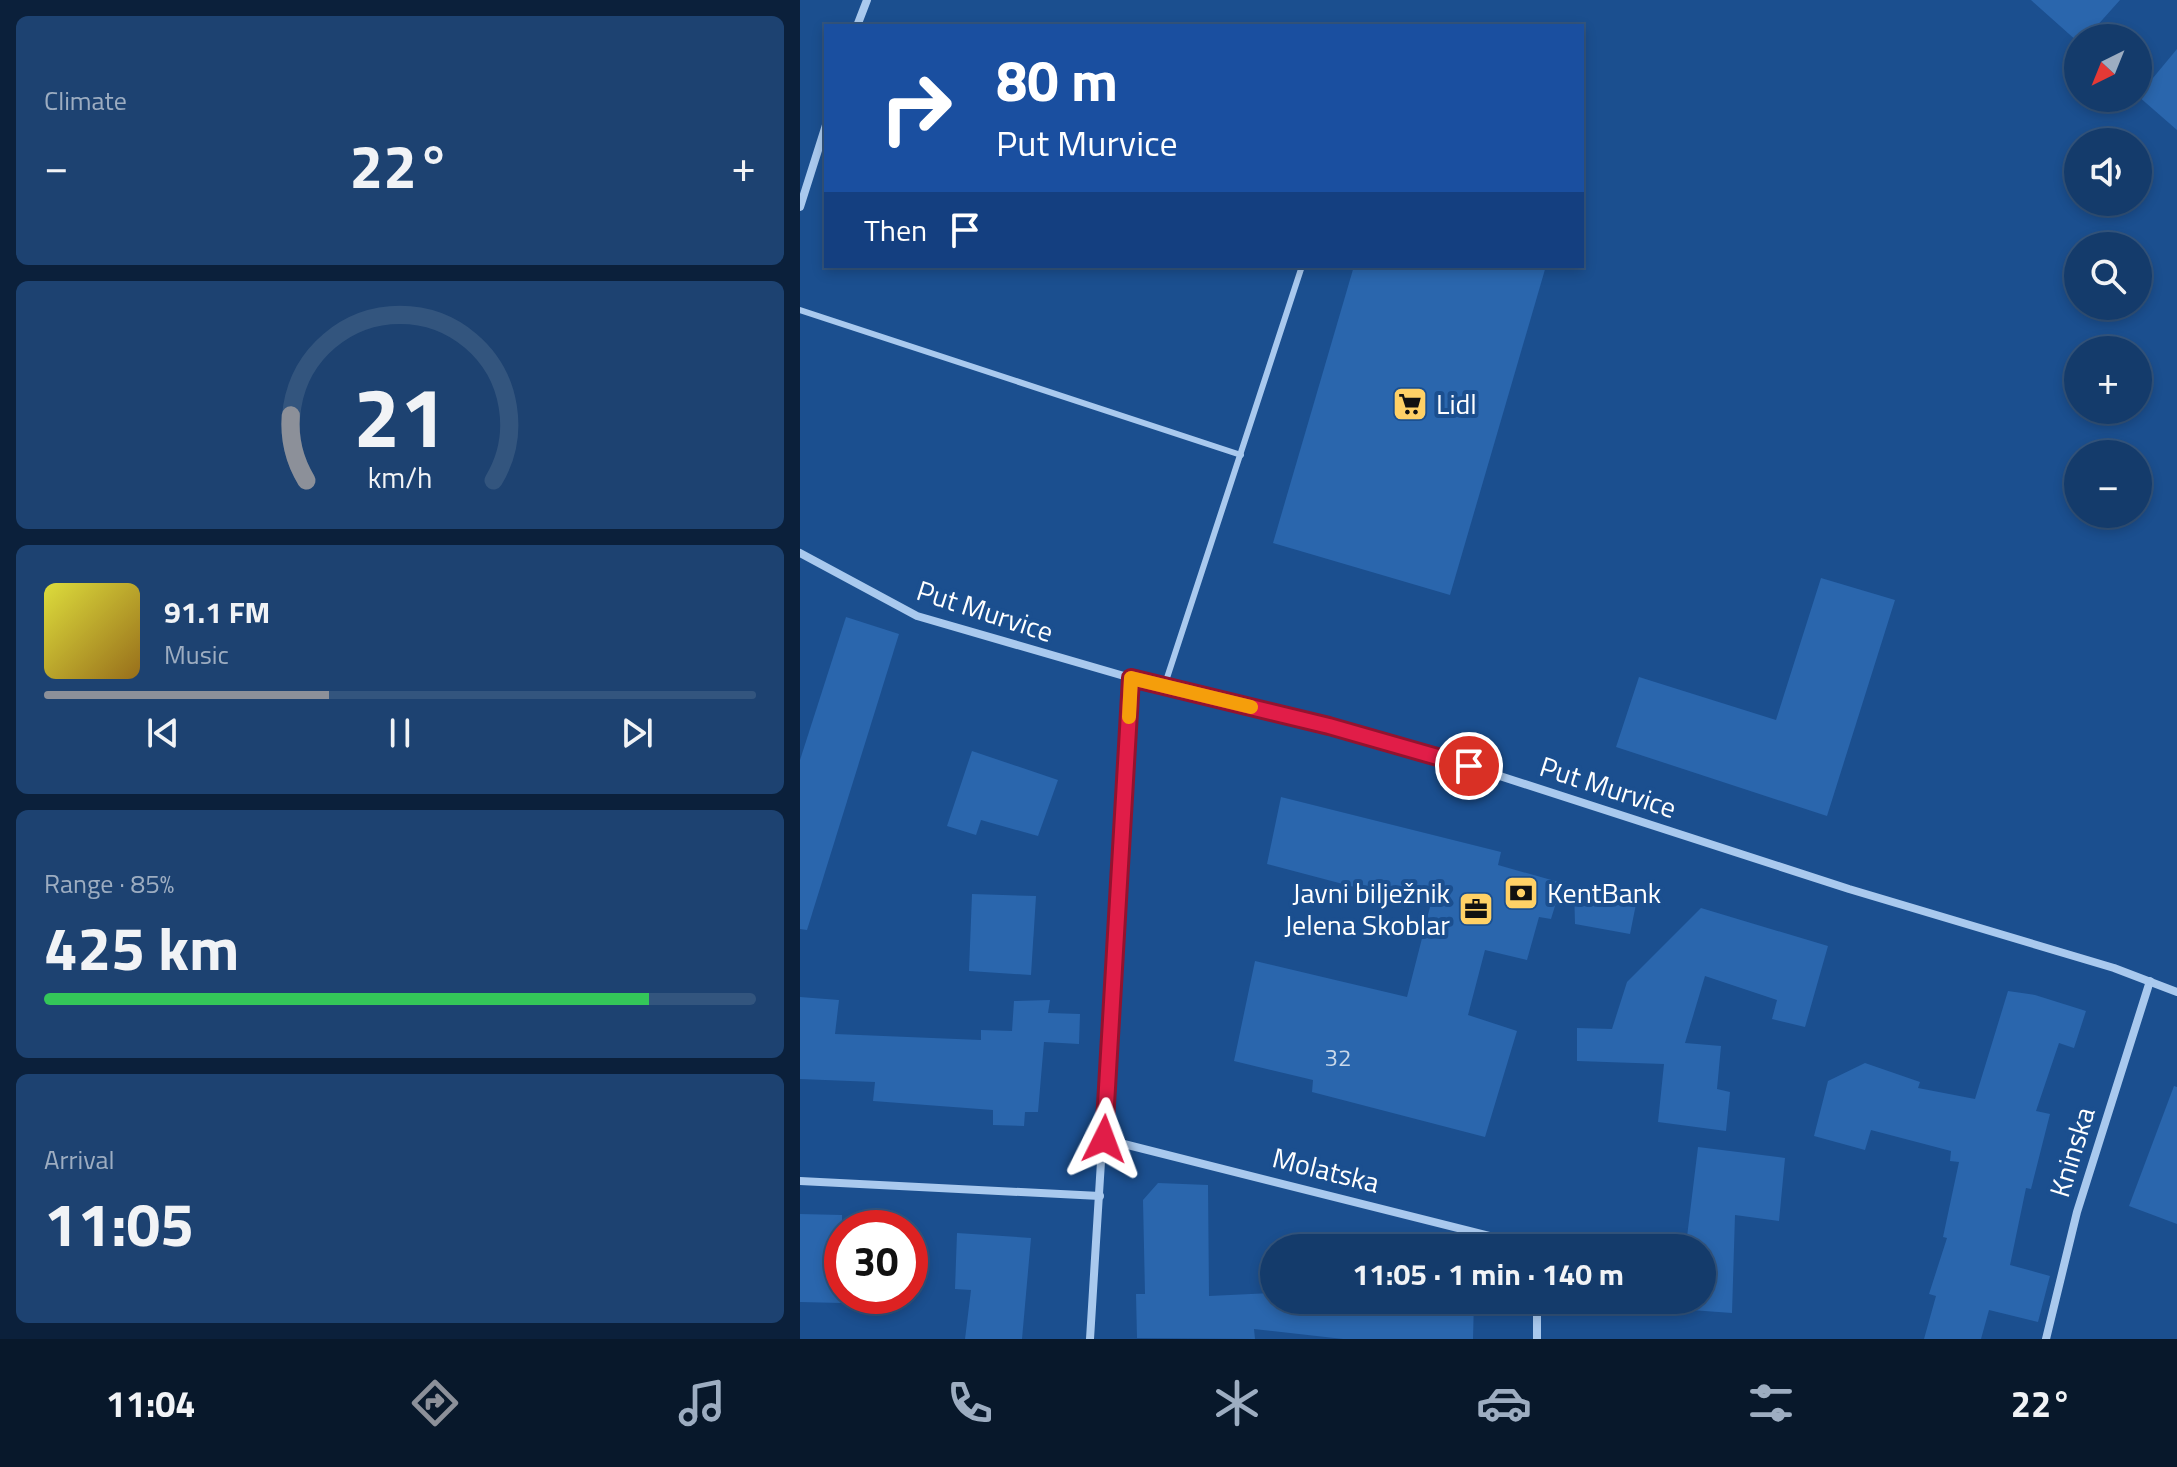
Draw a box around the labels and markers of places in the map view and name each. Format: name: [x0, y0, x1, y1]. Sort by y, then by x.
place label: Lidl: [1436, 382, 1477, 425]
supermarket icon: Lidl: [1391, 385, 1429, 423]
pin: [1435, 732, 1503, 800]
place label: Javni bilježnik Jelena Skoblar: [1284, 871, 1450, 946]
place label: KentBank: [1547, 871, 1661, 914]
bank icon: KentBank: [1502, 874, 1540, 912]
office icon: Javni bilježnik Jelena Skoblar: [1457, 890, 1495, 928]

